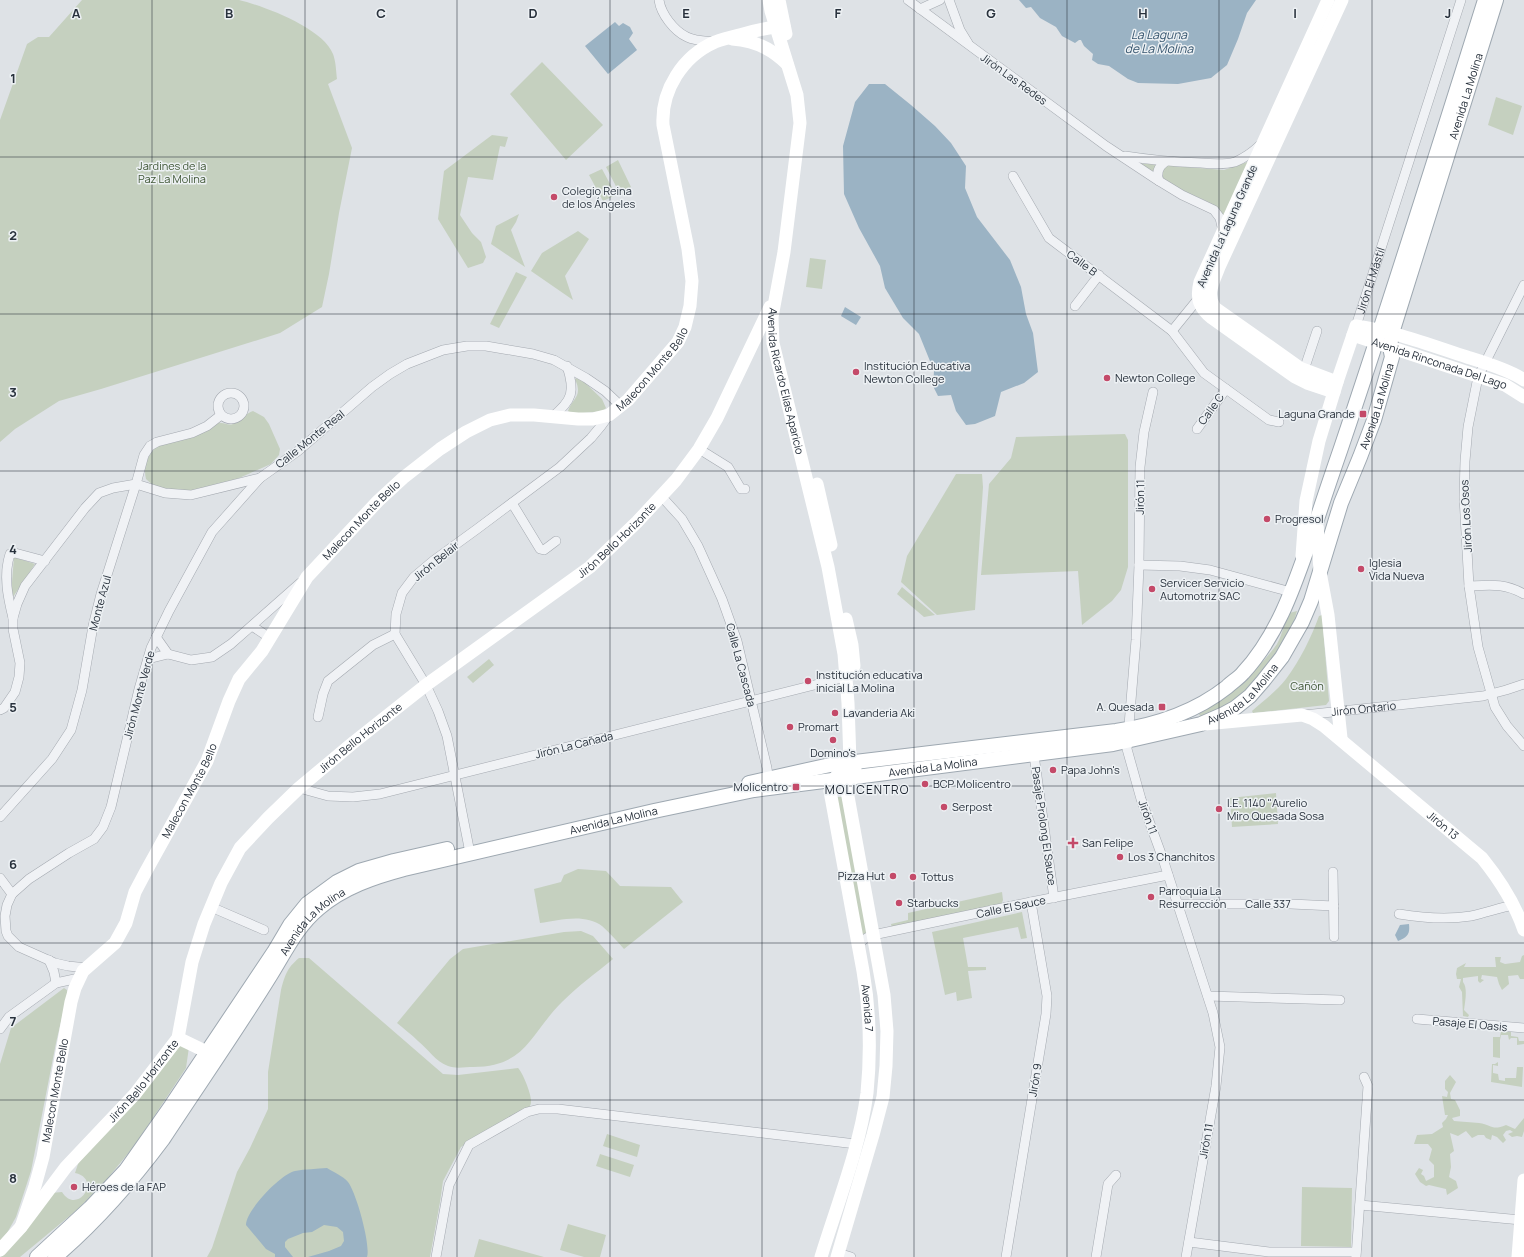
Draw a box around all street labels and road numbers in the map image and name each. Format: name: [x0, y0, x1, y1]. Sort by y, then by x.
street label: Jirón Las Redes: [978, 49, 1051, 108]
street label: Avenida La Molina: [1445, 51, 1486, 141]
street label: Avenida La Laguna Grande: [1193, 162, 1261, 289]
street label: Jirón El Mástil: [1353, 245, 1388, 315]
street label: Calle B: [1064, 246, 1101, 279]
street label: Avenida Ricardo Elías Aparicio: [765, 307, 808, 456]
street label: Malecon Monte Bello: [612, 324, 691, 414]
street label: Avenida Rinconada Del Lago: [1370, 334, 1510, 392]
street label: Avenida La Molina: [1356, 361, 1397, 451]
street label: Calle C: [1194, 390, 1227, 428]
street label: Calle Monte Real: [272, 406, 347, 471]
street label: Malecon Monte Bello: [319, 476, 403, 563]
street label: Jirón 11: [1132, 479, 1147, 515]
street label: Jirón Los Osos: [1456, 479, 1475, 553]
street label: Jirón Bello Horizonte: [574, 498, 659, 581]
street label: Jirón Belair: [410, 537, 462, 584]
street label: Monte Azul: [85, 573, 114, 632]
street label: Calle La Cascada: [723, 621, 760, 708]
street label: Jirón Monte Verde: [119, 648, 158, 741]
street label: Avenida La Molina: [1205, 660, 1281, 727]
street label: Jirón Ontario: [1331, 697, 1397, 719]
street label: Jirón Bello Horizonte: [315, 699, 405, 776]
street label: Jirón La Cañada: [533, 728, 614, 761]
street label: Malecon Monte Bello: [158, 740, 220, 841]
street label: Avenida La Molina: [887, 753, 978, 780]
street label: Pasaje Prolong El Sauce: [1029, 766, 1060, 887]
street label: Jirón 11: [1135, 798, 1162, 836]
street label: Avenida La Molina: [568, 802, 659, 837]
street label: Jirón 13: [1424, 807, 1462, 843]
street label: Avenida La Molina: [276, 884, 348, 958]
street label: Calle El Sauce: [975, 892, 1048, 921]
street label: Calle 337: [1245, 896, 1291, 911]
street label: Avenida 7: [858, 983, 877, 1032]
street label: Pasaje El Oasis: [1432, 1013, 1508, 1034]
street label: Jirón Bello Horizonte: [104, 1035, 182, 1125]
street label: Malecon Monte Bello: [38, 1037, 71, 1144]
street label: Jirón 9: [1024, 1062, 1045, 1098]
street label: Jirón 11: [1195, 1122, 1216, 1160]

